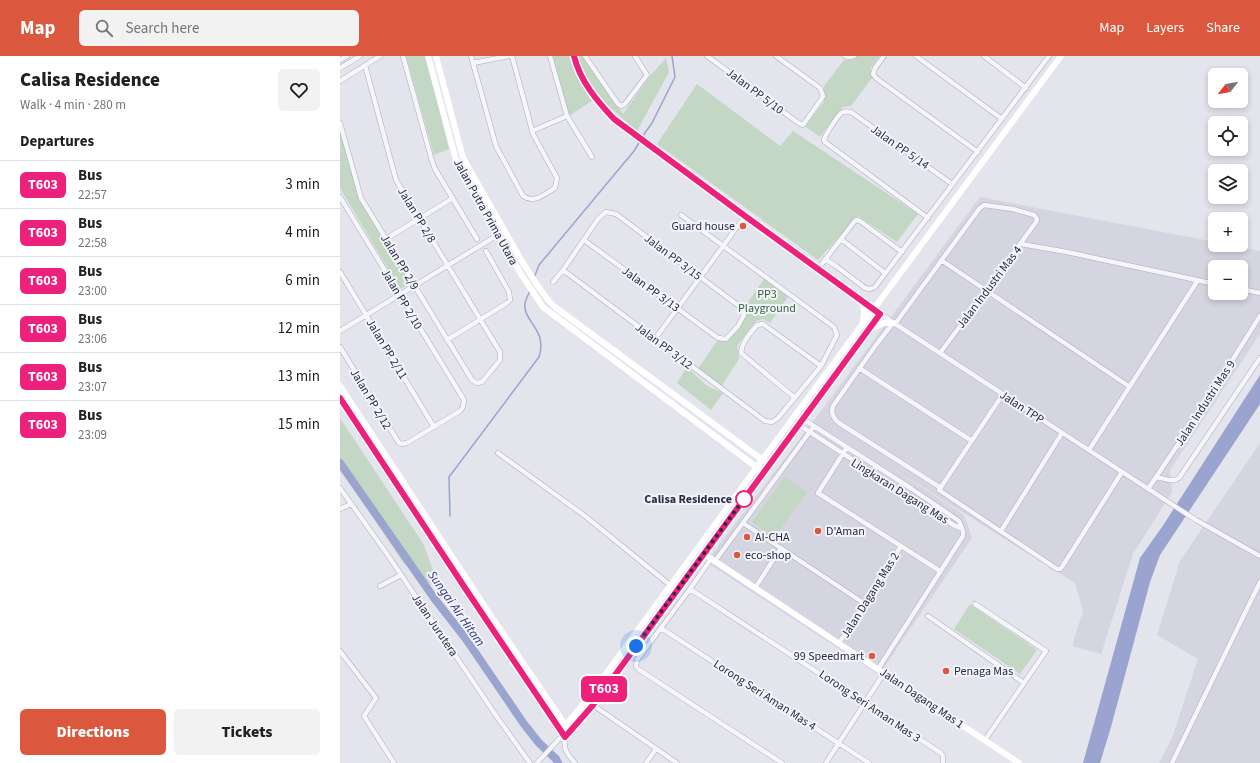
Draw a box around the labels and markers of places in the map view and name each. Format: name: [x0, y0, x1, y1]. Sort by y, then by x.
place label: Guard house: [671, 218, 735, 235]
marker: Guard house: [738, 221, 748, 231]
marker: Calisa Residence: [735, 490, 753, 508]
place label: Calisa Residence: [644, 491, 732, 508]
place label: D'Aman: [826, 523, 865, 540]
marker: D'Aman: [813, 526, 823, 536]
place label: AI-CHA: [755, 529, 790, 546]
marker: AI-CHA: [742, 532, 752, 542]
place label: eco-shop: [745, 547, 792, 564]
marker: eco-shop: [732, 550, 742, 560]
place label: 99 Speedmart: [794, 648, 864, 665]
marker: 99 Speedmart: [867, 651, 877, 661]
place label: Penaga Mas: [954, 663, 1013, 680]
marker: Penaga Mas: [941, 666, 951, 676]

